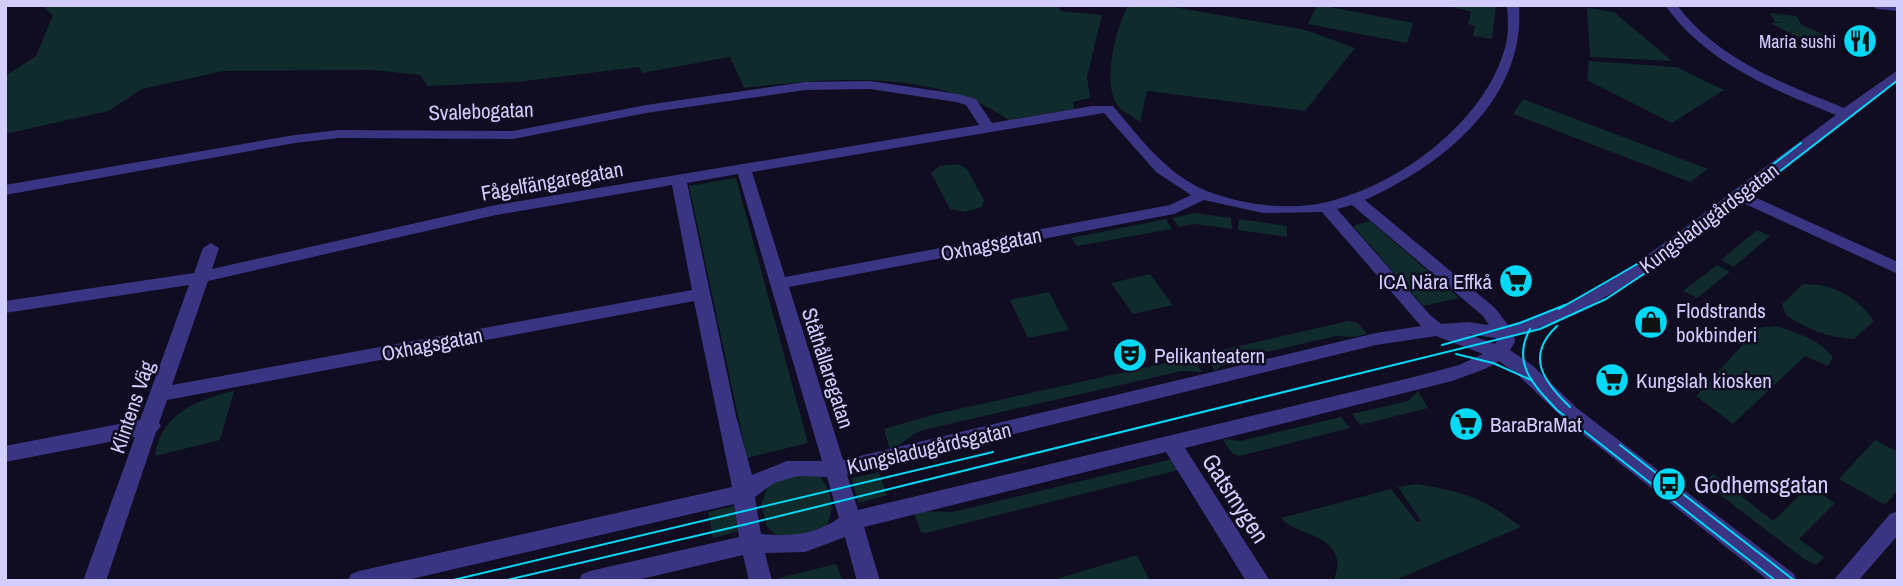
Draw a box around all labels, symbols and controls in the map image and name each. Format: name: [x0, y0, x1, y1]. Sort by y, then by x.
restaurant icon: Maria sushi: [1841, 22, 1879, 60]
place label: Maria sushi: [1759, 29, 1836, 54]
street label: Svalebogatan: [428, 95, 534, 127]
street label: Fågelfängaregatan: [479, 154, 625, 208]
street label: Kungsladugårdsgatan: [1633, 156, 1785, 280]
street label: Oxhagsgatan: [938, 220, 1044, 268]
supermarket icon: ICA Nära Effkå: [1497, 262, 1535, 300]
place label: ICA Nära Effkå: [1378, 267, 1492, 296]
place label: Flodstrands bokbinderi: [1676, 296, 1766, 349]
shop icon: Flodstrands bokbinderi: [1632, 303, 1670, 341]
street label: Ståthållaregatan: [795, 304, 861, 432]
street label: Oxhagsgatan: [379, 320, 485, 368]
theatre icon: Pelikanteatern: [1111, 336, 1149, 374]
place label: Pelikanteatern: [1154, 341, 1265, 370]
street label: Klintens Väg: [103, 356, 162, 457]
supermarket icon: Kungslah kiosken: [1593, 361, 1631, 399]
place label: Kungslah kiosken: [1636, 366, 1772, 395]
supermarket icon: BaraBraMat: [1447, 405, 1485, 443]
place label: BaraBraMat: [1490, 410, 1582, 439]
street label: Kungsladugårdsgatan: [844, 415, 1014, 481]
street label: Gatsmygen: [1195, 447, 1277, 549]
bus stop icon: Godhemsgatan: [1650, 465, 1688, 503]
place label: Godhemsgatan: [1694, 468, 1829, 500]

